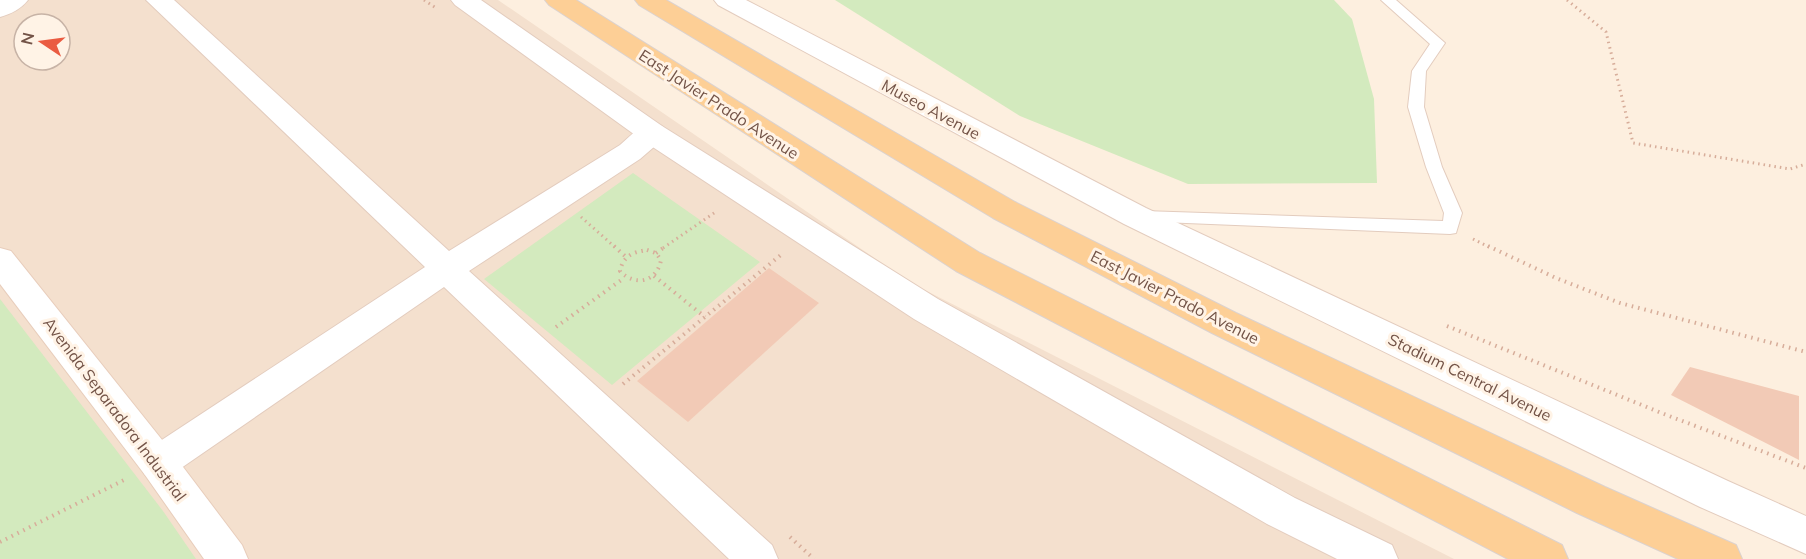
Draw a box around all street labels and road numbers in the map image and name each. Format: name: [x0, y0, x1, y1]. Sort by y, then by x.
street label: East Javier Prado Avenue: [635, 45, 803, 163]
street label: Museo Avenue: [878, 75, 984, 143]
street label: East Javier Prado Avenue: [1087, 246, 1263, 348]
street label: Avenida Separadora Industrial: [39, 313, 191, 505]
street label: Stadium Central Avenue: [1385, 329, 1555, 425]

